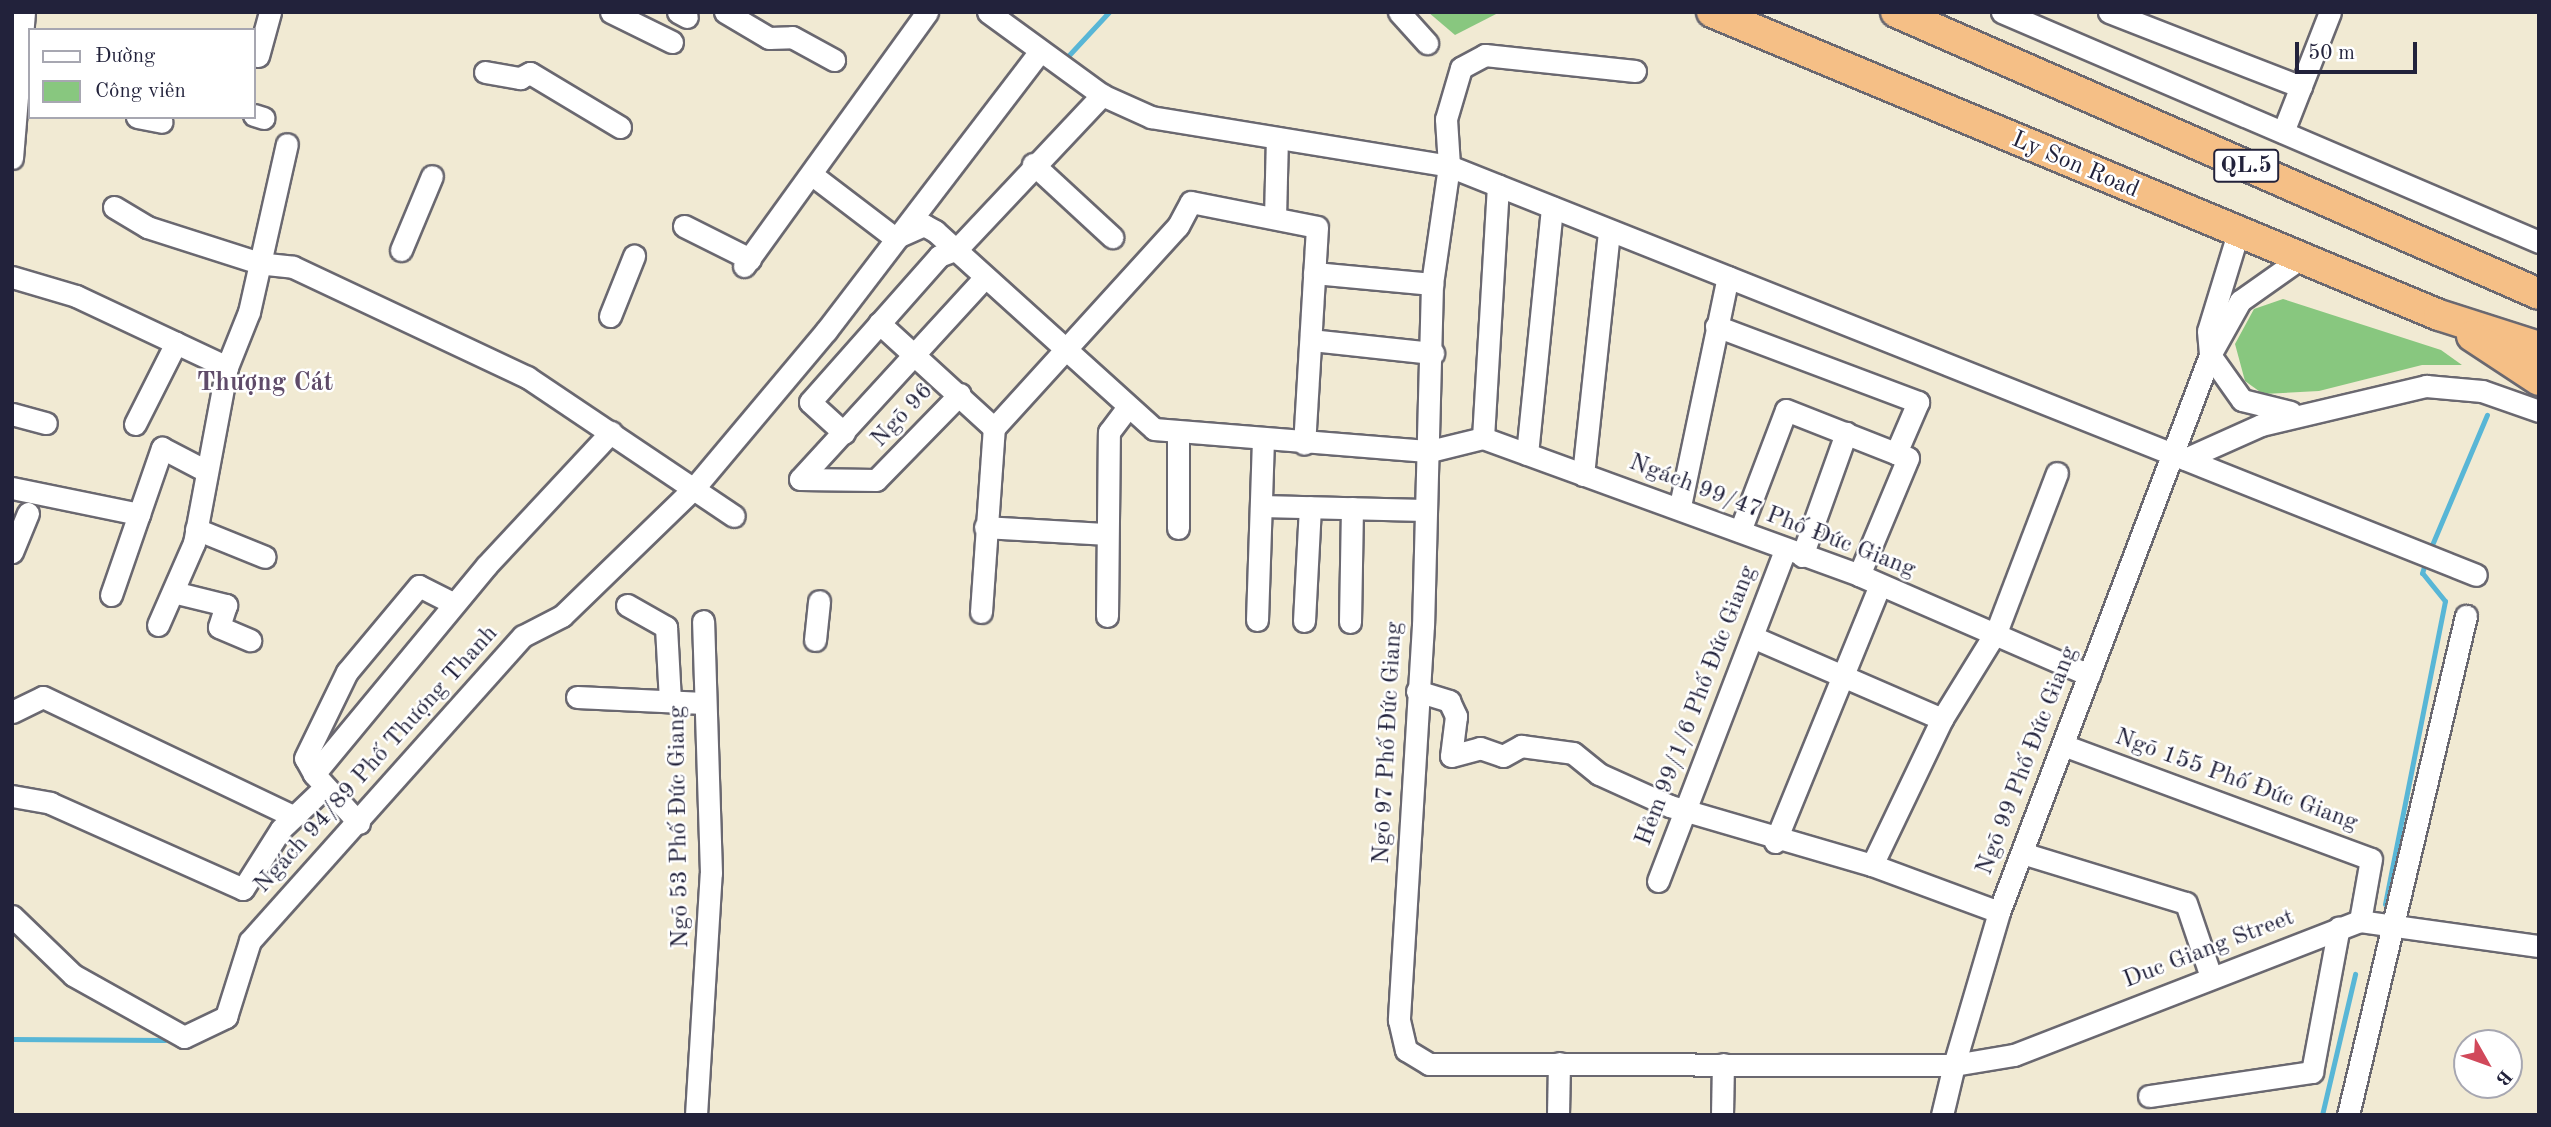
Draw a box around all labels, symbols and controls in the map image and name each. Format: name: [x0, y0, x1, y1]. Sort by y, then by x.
legend: [28, 28, 256, 119]
scale bar: [2299, 28, 2422, 72]
text: 50 m: [2308, 43, 2355, 64]
text: Đường: [95, 46, 155, 67]
text: Công viên: [95, 81, 186, 102]
street label: Ly Son Road: [2007, 126, 2143, 206]
road number: QL.5: [2213, 146, 2279, 186]
district label: Thượng Cát: [197, 368, 333, 400]
street label: Ngõ 96: [866, 378, 940, 454]
street label: Ngách 99/47 Phố Đức Giang: [1625, 449, 1919, 585]
street label: Hẻm 99/1/6 Phố Đức Giang: [1630, 562, 1764, 850]
street label: Ngách 94/89 Phố Thượng Thanh: [249, 620, 505, 900]
street label: Ngõ 97 Phố Đức Giang: [1368, 621, 1410, 865]
street label: Ngõ 99 Phố Đức Giang: [1971, 643, 2085, 879]
street label: Ngõ 53 Phố Đức Giang: [663, 705, 697, 949]
street label: Ngõ 155 Phố Đức Giang: [2111, 724, 2361, 838]
street label: Duc Giang Street: [2120, 904, 2298, 996]
north arrow: [2453, 1029, 2523, 1099]
text: B: [2491, 1065, 2515, 1088]

